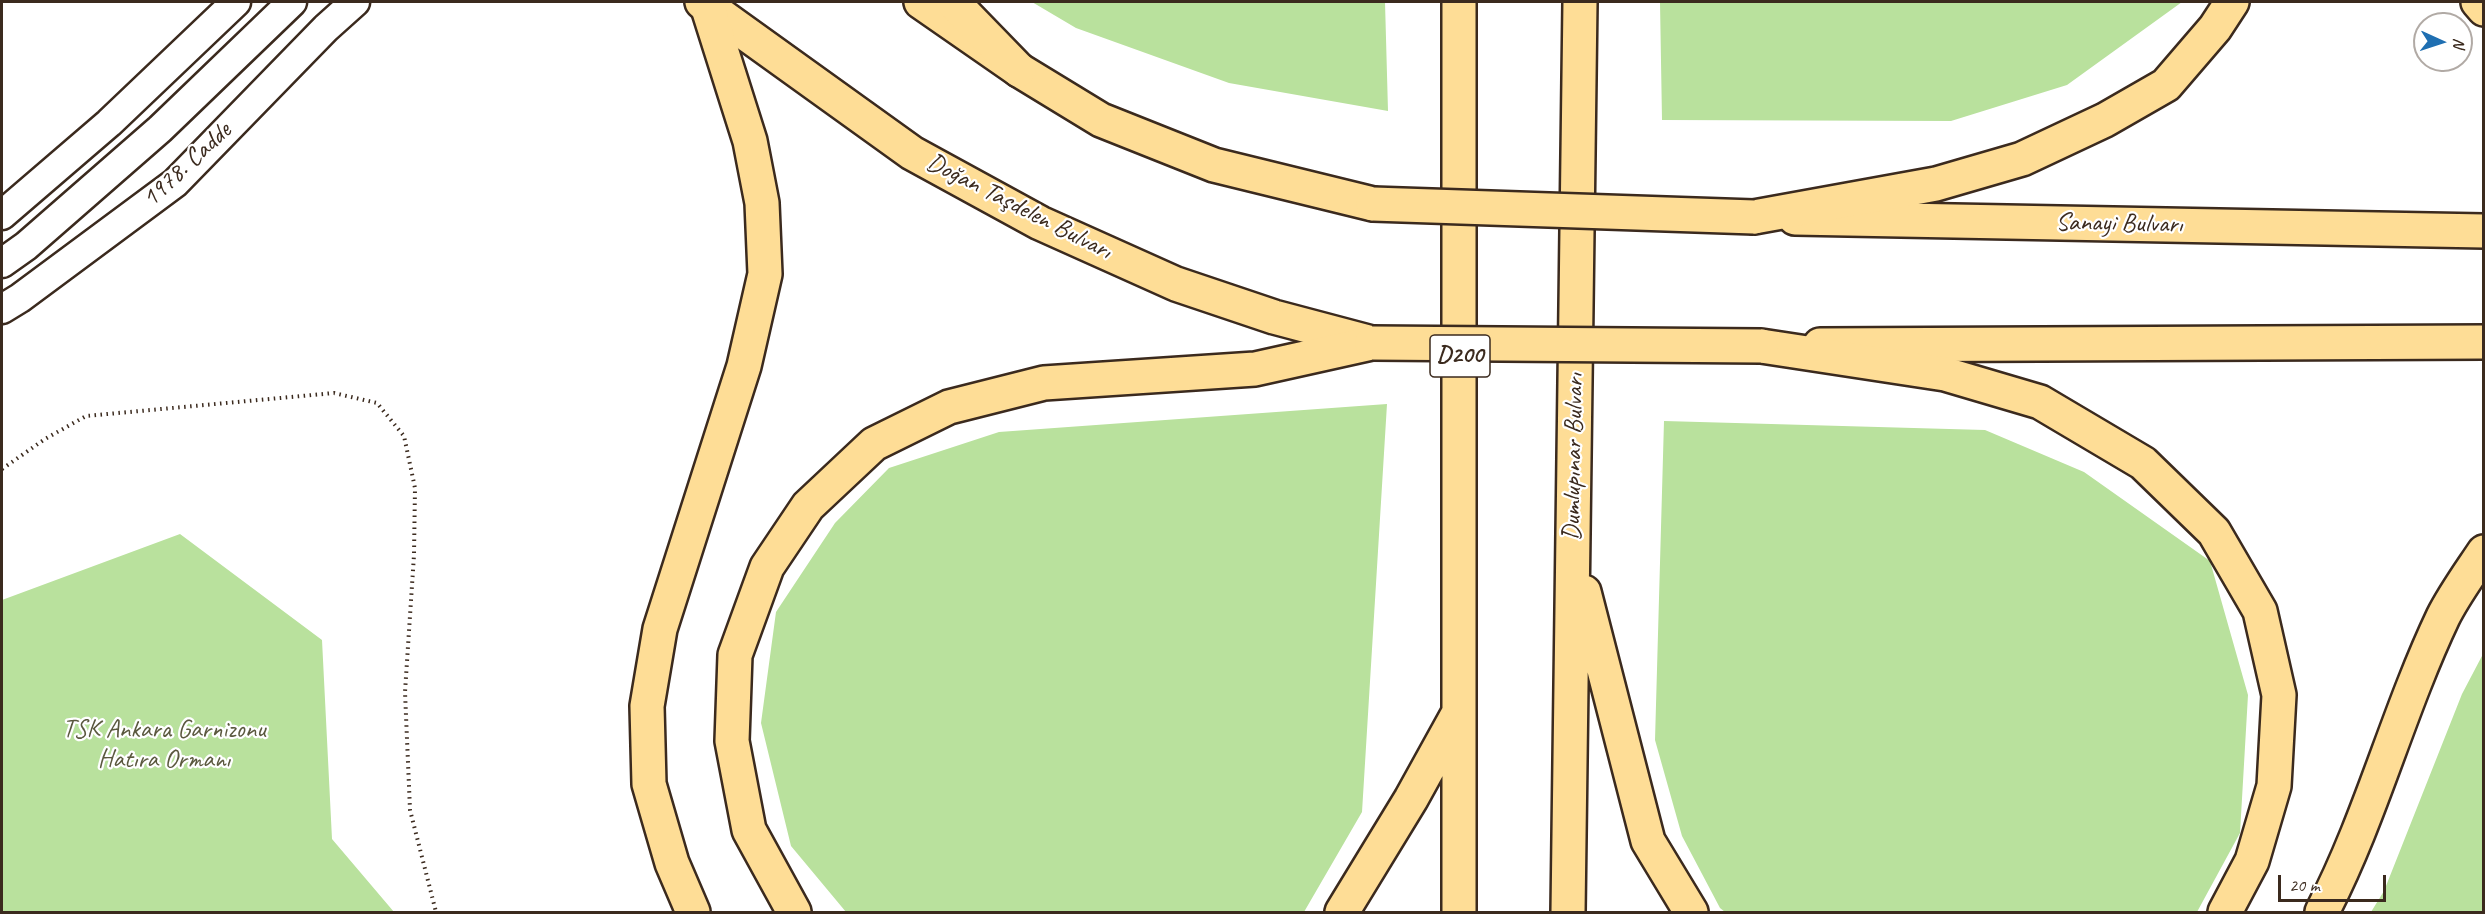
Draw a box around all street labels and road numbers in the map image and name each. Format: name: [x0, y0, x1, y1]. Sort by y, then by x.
street label: 1978. Cadde: [136, 116, 238, 214]
street label: Doğan Taşdelen Bulvarı: [921, 147, 1117, 267]
street label: Sanayi Bulvarı: [2055, 207, 2183, 241]
road number: D200: [1430, 335, 1490, 377]
street label: Dumlupınar Bulvarı: [1557, 373, 1591, 541]

